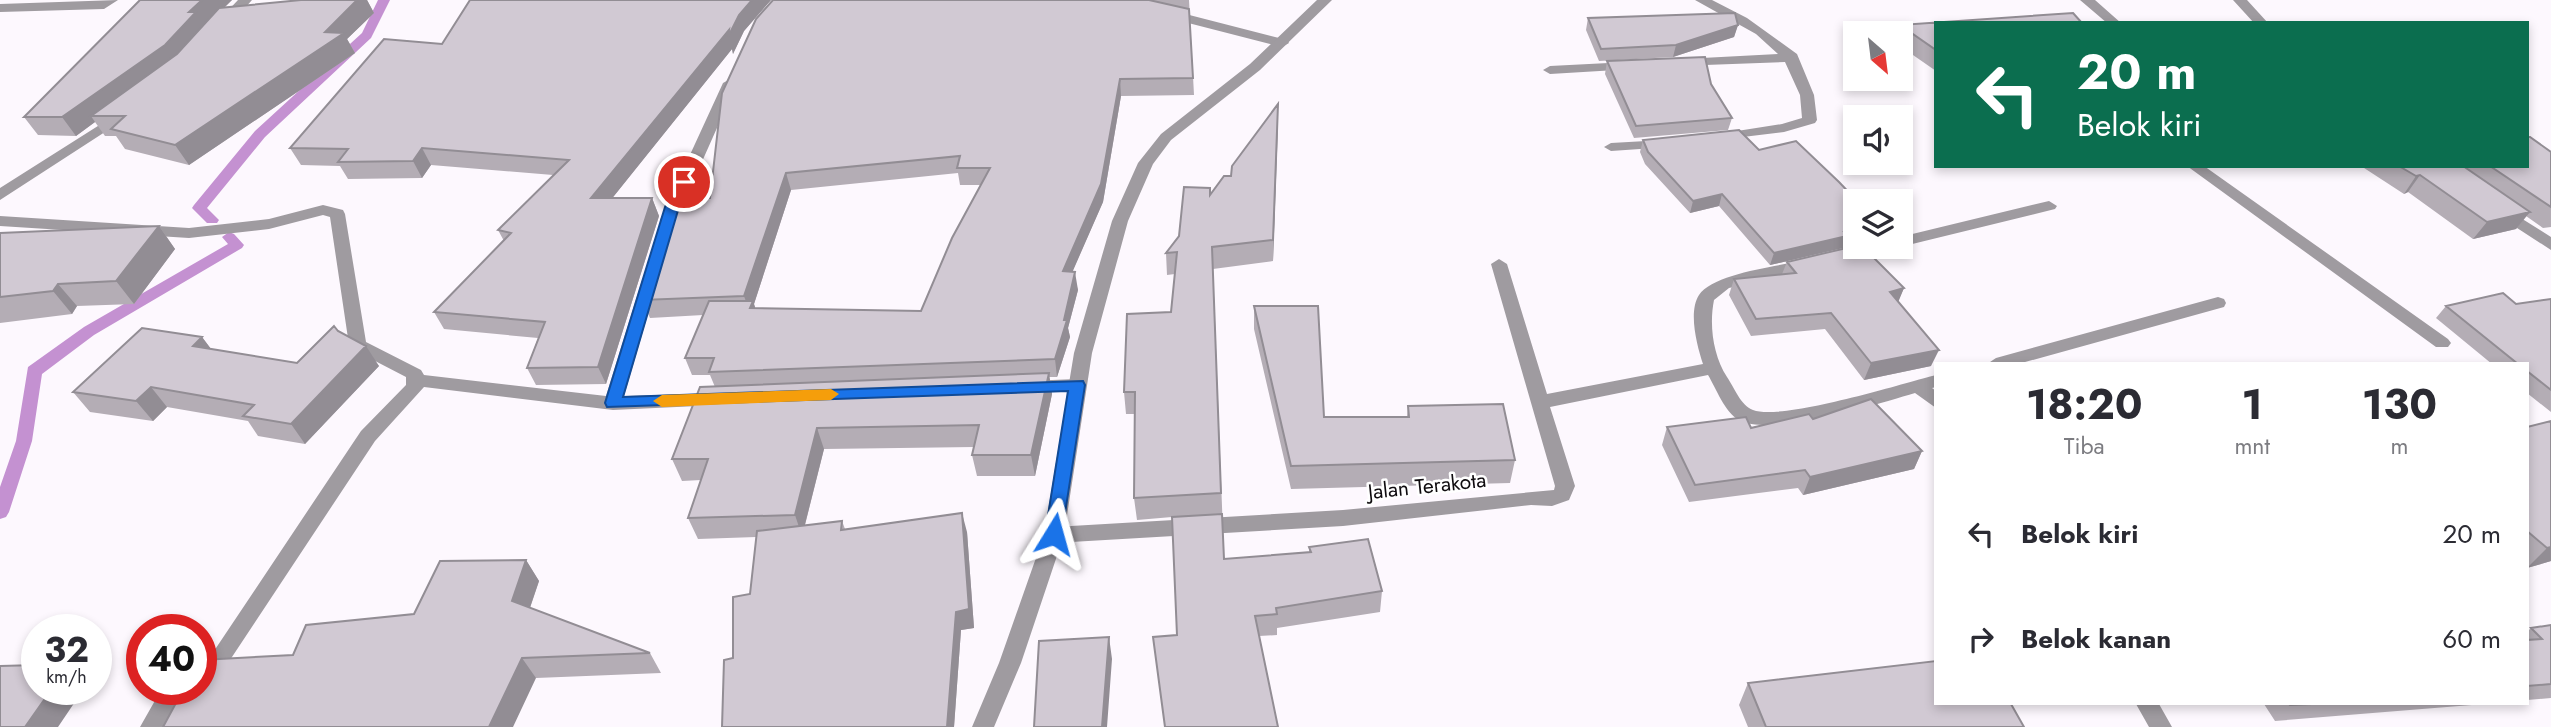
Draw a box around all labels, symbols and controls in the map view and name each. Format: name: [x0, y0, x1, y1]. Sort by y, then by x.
north arrow: [1843, 21, 1913, 91]
map controls: [1843, 21, 1913, 259]
text: 20 m: [2077, 37, 2196, 107]
icon: left: [1962, 49, 2053, 140]
text: Belok kiri: [2077, 102, 2202, 148]
button: sound: [1843, 105, 1913, 175]
pin: [654, 152, 714, 212]
icon: arrive: [665, 163, 703, 201]
button: layers: [1843, 189, 1913, 259]
text: 18:20: [2026, 374, 2142, 435]
text: 1: [2241, 374, 2263, 435]
text: 130: [2362, 374, 2437, 435]
text: Tiba: [2064, 429, 2105, 463]
text: mnt: [2234, 429, 2270, 463]
text: m: [2390, 429, 2408, 463]
street label: Jalan Terakota: [1363, 465, 1488, 507]
position arrow: [1017, 497, 1091, 571]
icon: left: [1962, 515, 2000, 553]
text: Belok kiri: [2021, 515, 2138, 553]
text: 20 m: [2443, 515, 2501, 553]
speed limit sign: 40: [126, 614, 217, 705]
icon: right: [1962, 620, 2000, 658]
text: Belok kanan: [2021, 620, 2171, 658]
text: 60 m: [2442, 620, 2501, 658]
text: 32: [44, 625, 89, 675]
text: km/h: [46, 664, 87, 690]

